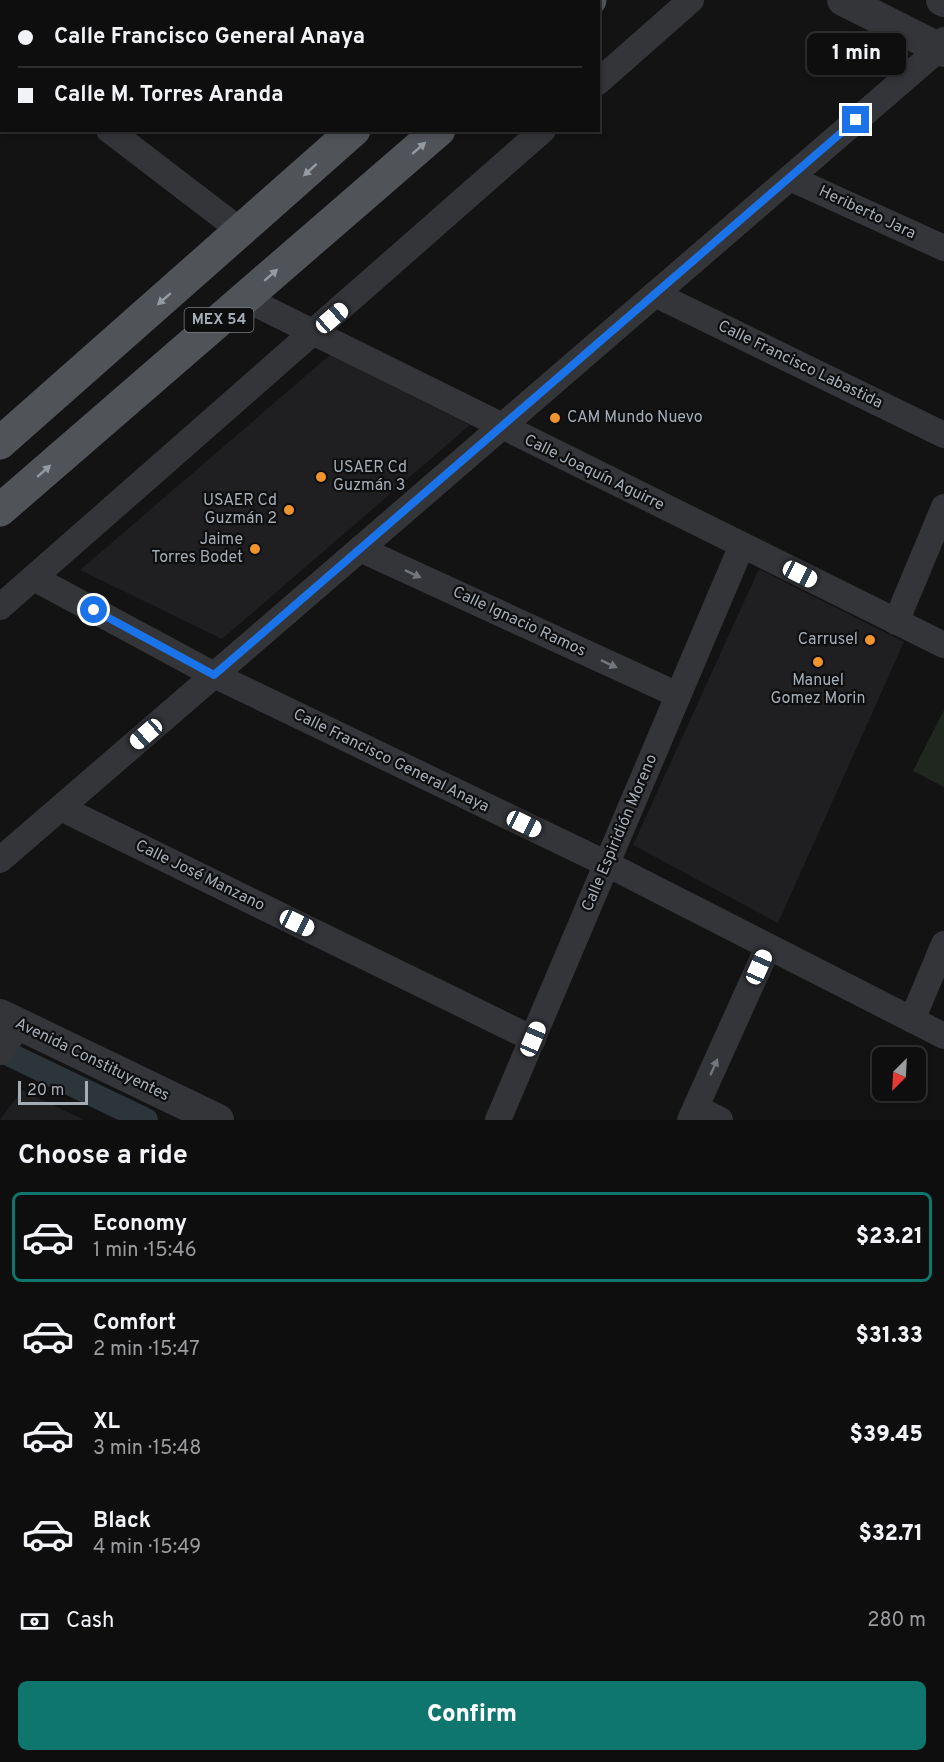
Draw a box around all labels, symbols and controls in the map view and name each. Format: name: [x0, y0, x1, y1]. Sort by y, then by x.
text: Calle Francisco General Anaya: [54, 24, 365, 51]
callout: 1 min: [806, 33, 906, 75]
text: 1 min: [832, 41, 881, 67]
text: Calle M. Torres Aranda: [54, 82, 283, 109]
route end: [842, 106, 869, 133]
one-way arrow: [411, 142, 426, 155]
one-way arrow: [303, 163, 318, 177]
street label: Heriberto Jara: [815, 182, 919, 244]
one-way arrow: [263, 269, 278, 282]
one-way arrow: [157, 292, 172, 306]
car: [313, 299, 351, 337]
road number: MEX 54: [184, 308, 254, 332]
street label: Calle Francisco Labastida: [714, 316, 886, 414]
place label: CAM Mundo Nuevo: [567, 408, 703, 428]
marker: CAM Mundo Nuevo: [548, 411, 562, 425]
street label: Calle Joaquín Aguirre: [521, 430, 667, 516]
place label: USAER Cd Guzmán 3: [333, 458, 407, 496]
one-way arrow: [36, 465, 52, 478]
marker: USAER Cd Guzmán 3: [314, 470, 328, 484]
place label: USAER Cd Guzmán 2: [203, 491, 277, 529]
marker: USAER Cd Guzmán 2: [282, 503, 296, 517]
place label: Jaime Torres Bodet: [151, 530, 243, 568]
marker: Jaime Torres Bodet: [248, 542, 262, 556]
car: [780, 558, 820, 590]
one-way arrow: [404, 569, 421, 578]
street label: Calle Ignacio Ramos: [449, 582, 589, 662]
route start: [80, 596, 107, 623]
place label: Carrusel: [798, 630, 858, 650]
marker: Carrusel: [863, 633, 877, 647]
marker: Manuel Gomez Morin: [811, 655, 825, 669]
one-way arrow: [601, 659, 618, 668]
place label: Manuel Gomez Morin: [771, 671, 865, 709]
street label: Calle Francisco General Anaya: [290, 705, 492, 817]
car: [127, 715, 165, 753]
street label: Calle Espiridión Moreno: [578, 751, 662, 915]
car: [504, 808, 544, 840]
street label: Calle José Manzano: [132, 836, 268, 916]
car: [277, 907, 317, 939]
car: [743, 947, 775, 987]
street label: Avenida Constituyentes: [12, 1014, 172, 1106]
car: [518, 1019, 548, 1059]
north arrow: [872, 1047, 926, 1101]
map controls: [872, 1047, 926, 1101]
one-way arrow: [710, 1058, 719, 1075]
scale bar: [18, 1078, 88, 1106]
text: 20 m: [27, 1081, 64, 1101]
text: Choose a ride: [18, 1139, 188, 1173]
icon: car: [21, 1210, 75, 1264]
text: Economy: [93, 1211, 187, 1238]
text: $23.21: [856, 1224, 923, 1251]
text: 1 min · 15:46: [93, 1238, 197, 1264]
icon: car: [21, 1309, 75, 1363]
text: Comfort: [93, 1310, 176, 1337]
text: $31.33: [855, 1323, 923, 1350]
text: 2 min · 15:47: [93, 1337, 200, 1363]
icon: car: [21, 1408, 75, 1462]
text: XL: [93, 1409, 120, 1436]
text: $39.45: [850, 1422, 923, 1449]
text: 3 min · 15:48: [93, 1436, 201, 1462]
icon: car: [21, 1507, 75, 1561]
text: Black: [93, 1508, 151, 1535]
text: $32.71: [858, 1521, 923, 1548]
text: 4 min · 15:49: [93, 1535, 201, 1561]
icon: cash: [18, 1605, 51, 1638]
text: Cash: [66, 1608, 115, 1635]
text: 280 m: [867, 1608, 926, 1634]
button: Confirm: [18, 1681, 926, 1750]

